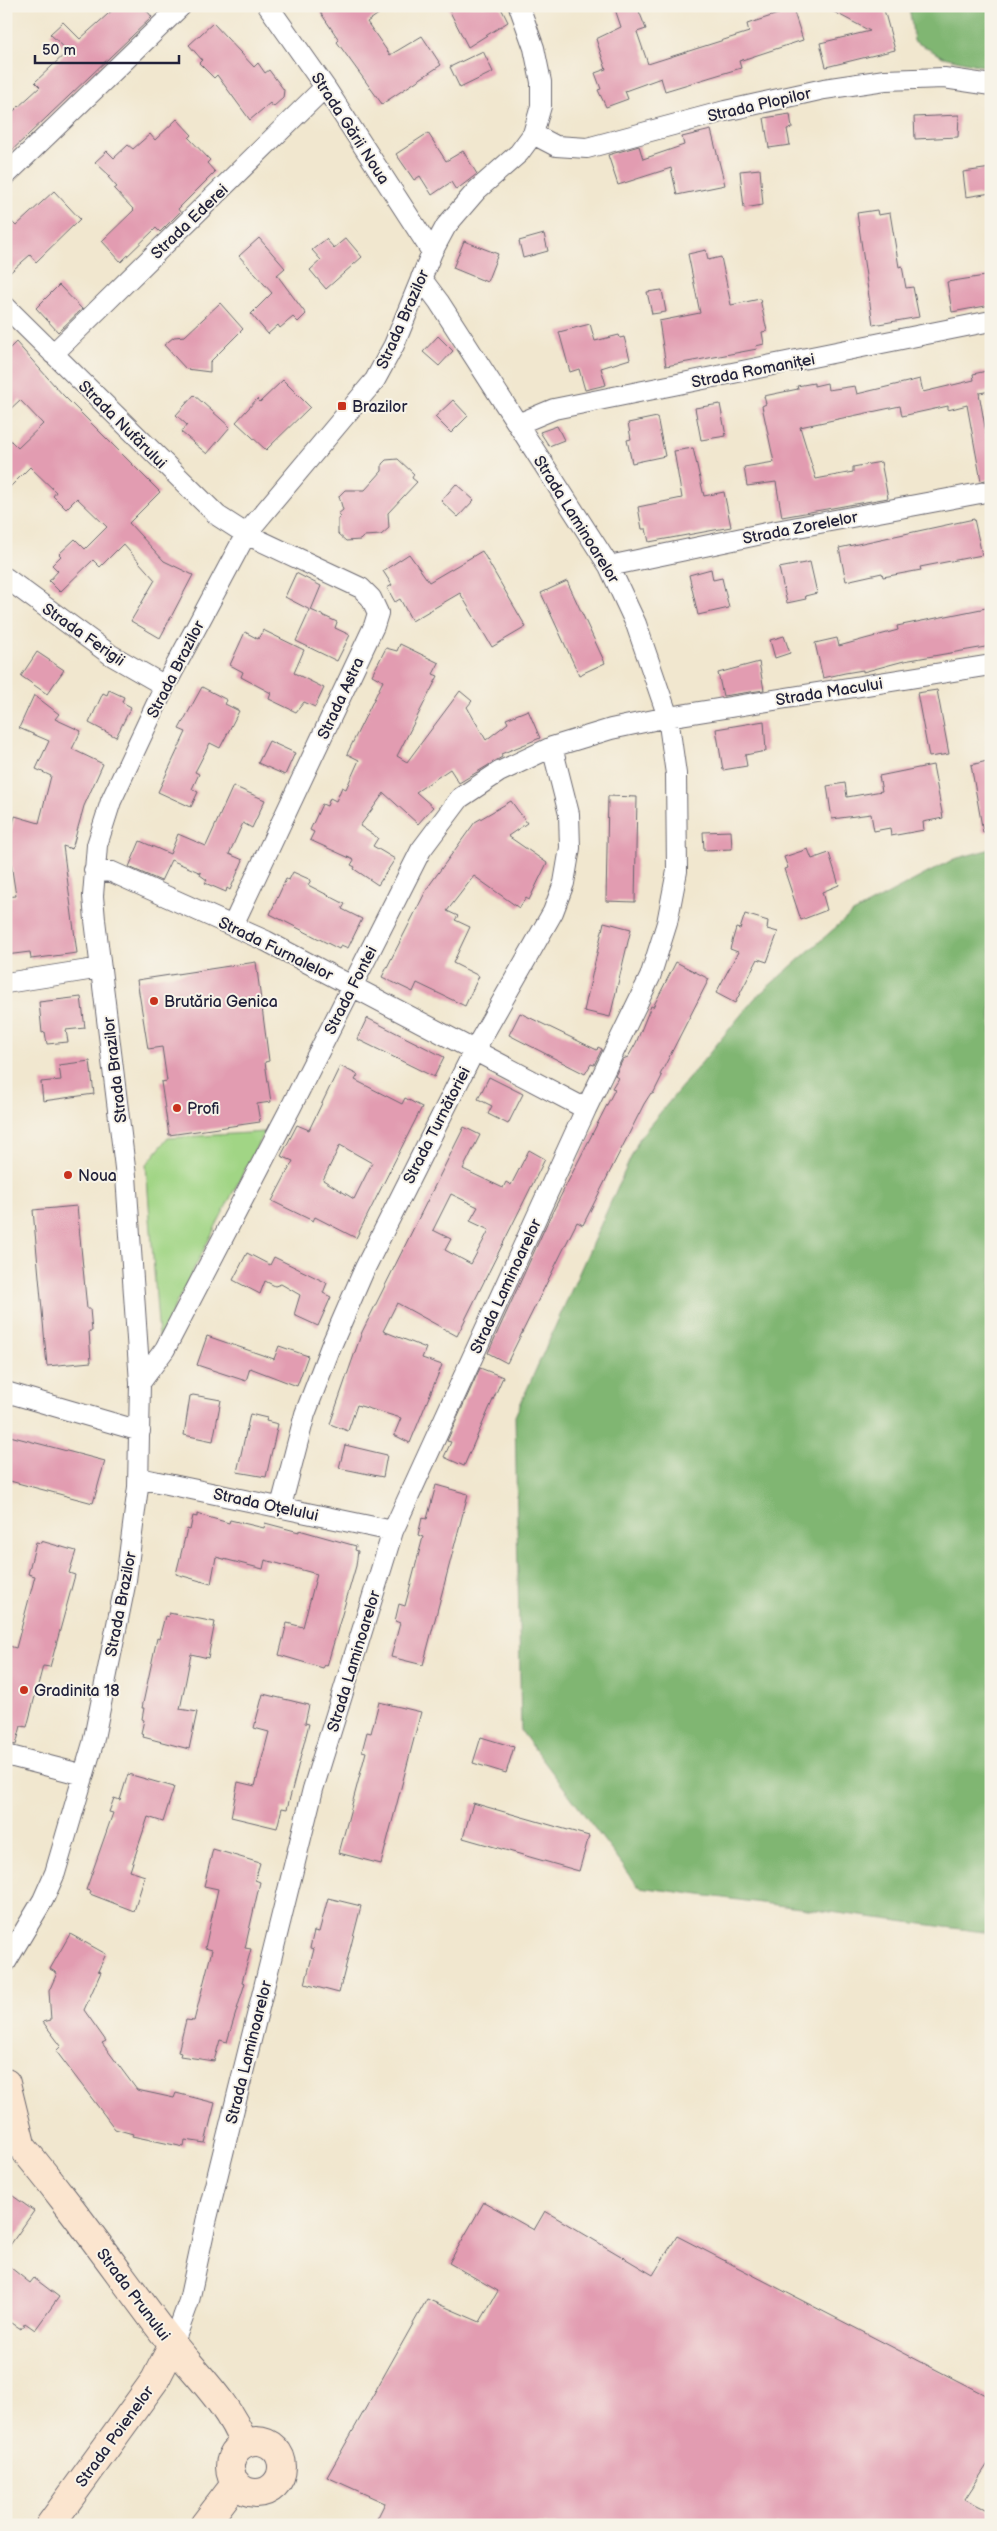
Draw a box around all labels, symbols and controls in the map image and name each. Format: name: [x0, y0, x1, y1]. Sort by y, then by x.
scale bar: [35, 32, 179, 64]
text: 50 m: [42, 41, 76, 60]
street label: Strada Gării Noua: [307, 69, 393, 188]
street label: Strada Plopilor: [706, 84, 813, 127]
street label: Strada Ederei: [148, 181, 232, 263]
street label: Strada Brazilor: [373, 267, 434, 372]
street label: Strada Romaniței: [690, 350, 817, 393]
street label: Strada Nufărului: [74, 377, 170, 473]
place label: Brazilor: [352, 398, 407, 417]
marker: Brazilor: [336, 400, 348, 412]
street label: Strada Laminoarelor: [529, 452, 623, 587]
street label: Strada Zorelelor: [741, 508, 860, 549]
street label: Strada Ferigii: [38, 600, 128, 671]
street label: Strada Brazilor: [144, 618, 209, 722]
street label: Strada Astra: [314, 655, 369, 743]
street label: Strada Macului: [774, 675, 884, 710]
street label: Strada Furnalelor: [215, 913, 336, 985]
street label: Strada Fontei: [321, 943, 382, 1038]
place label: Brutăria Genica: [164, 993, 278, 1012]
marker: Brutăria Genica: [148, 995, 160, 1007]
street label: Strada Brazilor: [100, 1015, 131, 1124]
street label: Strada Turnătoriei: [400, 1064, 475, 1187]
place label: Profi: [187, 1100, 219, 1119]
marker: Profi: [171, 1102, 183, 1114]
place label: Noua: [78, 1167, 117, 1186]
marker: Noua: [62, 1169, 74, 1181]
street label: Strada Laminoarelor: [467, 1216, 546, 1357]
street label: Strada Oțelului: [211, 1485, 320, 1526]
street label: Strada Brazilor: [102, 1550, 141, 1659]
street label: Strada Laminoarelor: [324, 1588, 385, 1734]
place label: Gradinita 18: [34, 1682, 120, 1701]
marker: Gradinita 18: [18, 1684, 30, 1696]
street label: Strada Laminoarelor: [222, 1979, 276, 2126]
street label: Strada Prunului: [92, 2245, 174, 2345]
street label: Strada Poienelor: [72, 2382, 158, 2491]

